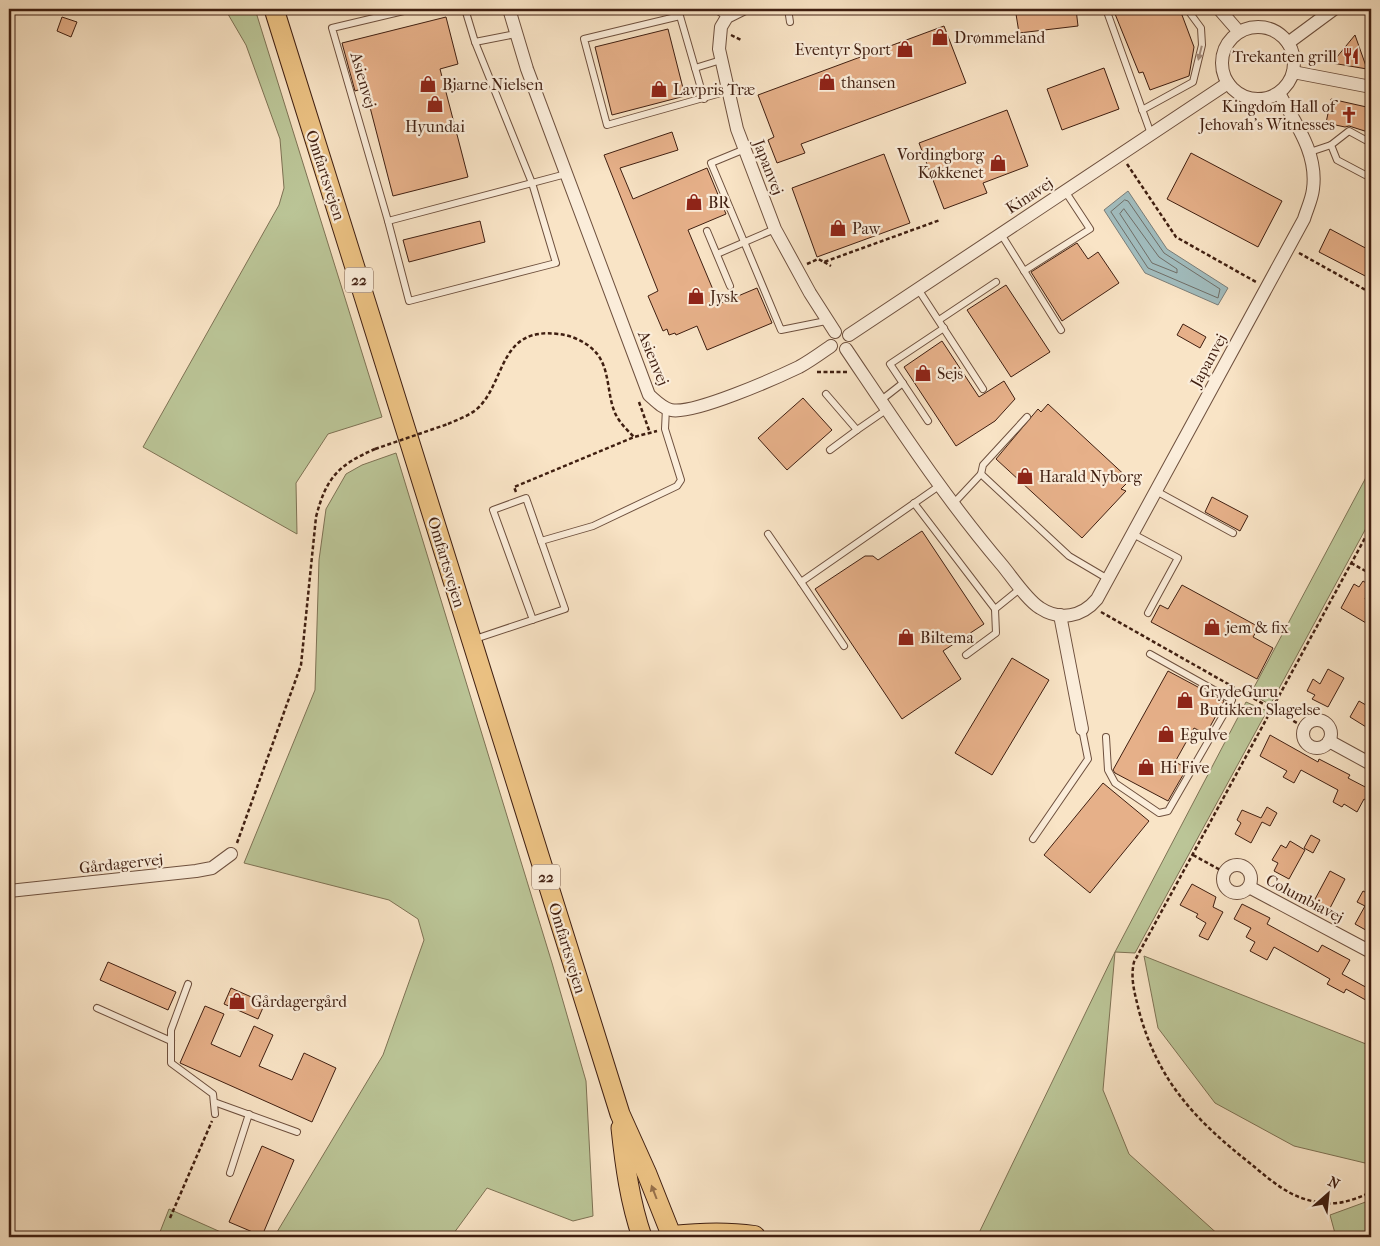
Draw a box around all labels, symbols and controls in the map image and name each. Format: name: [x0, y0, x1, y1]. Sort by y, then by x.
shop icon: Drømmeland: [930, 27, 950, 47]
place label: Drømmeland: [954, 28, 1045, 47]
shop icon: Eventyr Sport: [895, 39, 915, 59]
place label: Eventyr Sport: [795, 40, 891, 59]
one-way arrow: [1196, 45, 1204, 60]
restaurant icon: Trekanten grill: [1341, 46, 1361, 66]
place label: Trekanten grill: [1233, 47, 1338, 66]
street label: Asienvej: [346, 49, 381, 110]
shop icon: thansen: [817, 72, 837, 92]
place label: thansen: [841, 73, 896, 92]
shop icon: Bjarne Nielsen: [418, 74, 438, 94]
place label: Bjarne Nielsen: [442, 75, 544, 94]
shop icon: Lavpris Træ: [649, 79, 669, 99]
place label: Lavpris Træ: [673, 80, 755, 99]
shop icon: Hyundai: [425, 94, 445, 114]
place label: Kingdom Hall of Jehovah's Witnesses: [1197, 97, 1339, 134]
church icon: Kingdom Hall of Jehovah's Witnesses: [1339, 105, 1359, 125]
place label: Hyundai: [405, 117, 465, 136]
street label: Omfartsvejen: [302, 128, 349, 223]
street label: Japanvej: [749, 135, 788, 198]
place label: Vordingborg Køkkenet: [896, 145, 984, 182]
shop icon: Vordingborg Køkkenet: [988, 153, 1008, 173]
street label: Kinavej: [1002, 173, 1056, 218]
shop icon: BR: [684, 192, 704, 212]
place label: BR: [708, 193, 731, 212]
shop icon: Paw: [828, 218, 848, 238]
place label: Paw: [852, 219, 882, 238]
road number: 22: [345, 268, 373, 292]
shop icon: Jysk: [686, 286, 706, 306]
place label: Jysk: [708, 287, 739, 306]
street label: Asienvej: [634, 327, 673, 388]
street label: Japanvej: [1185, 330, 1231, 392]
shop icon: Sejs: [913, 363, 933, 383]
place label: Sejs: [937, 364, 963, 383]
shop icon: Harald Nyborg: [1015, 466, 1035, 486]
place label: Harald Nyborg: [1039, 467, 1142, 486]
street label: Omfartsvejen: [424, 514, 470, 611]
shop icon: jem & fix: [1202, 617, 1222, 637]
place label: jem & fix: [1224, 618, 1289, 637]
shop icon: Biltema: [896, 627, 916, 647]
place label: Biltema: [920, 628, 974, 647]
place label: GrydeGuru Butikken Slagelse: [1199, 682, 1321, 719]
shop icon: GrydeGuru Butikken Slagelse: [1175, 690, 1195, 710]
shop icon: Egulve: [1156, 724, 1176, 744]
place label: Egulve: [1180, 725, 1228, 744]
shop icon: Hi Five: [1136, 757, 1156, 777]
place label: Hi Five: [1160, 758, 1210, 777]
street label: Gårdagervej: [78, 850, 164, 877]
road number: 22: [532, 864, 560, 890]
street label: Columbiavej: [1263, 870, 1347, 927]
street label: Omfartsvejen: [545, 900, 591, 997]
shop icon: Gårdagergård: [227, 991, 247, 1011]
place label: Gårdagergård: [251, 992, 347, 1011]
north arrow: [1302, 1168, 1352, 1218]
text: N: [1325, 1173, 1343, 1193]
one-way arrow: [650, 1185, 658, 1199]

